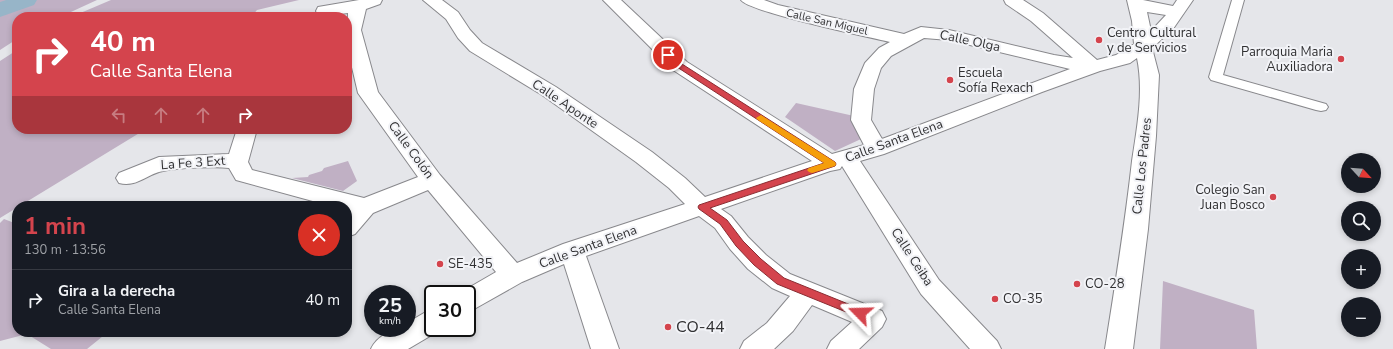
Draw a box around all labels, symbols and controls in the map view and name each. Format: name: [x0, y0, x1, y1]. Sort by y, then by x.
street label: Calle San Miguel: [785, 5, 870, 39]
text: 40 m: [90, 23, 156, 61]
place label: Centro Cultural y de Servicios: [1107, 24, 1196, 57]
street label: Calle Olga: [938, 26, 1002, 56]
icon: right: [24, 28, 76, 80]
marker: Centro Cultural y de Servicios: [1094, 35, 1104, 45]
pin: [651, 38, 685, 72]
place label: Parroquia Maria Auxiliadora: [1241, 43, 1333, 76]
icon: arrive: [657, 44, 679, 66]
marker: Parroquia Maria Auxiliadora: [1336, 54, 1346, 64]
text: Calle Santa Elena: [90, 59, 233, 83]
place label: Escuela Sofía Rexach: [958, 64, 1033, 97]
street label: Calle Aponte: [528, 75, 602, 133]
marker: Escuela Sofía Rexach: [945, 75, 955, 85]
icon: left: [108, 104, 130, 126]
icon: ahead: [150, 104, 172, 126]
icon: ahead: [192, 104, 214, 126]
icon: right: [234, 104, 256, 126]
street label: Calle Santa Elena: [843, 115, 945, 167]
street label: Calle Los Padres: [1128, 117, 1156, 215]
street label: Calle Colón: [384, 118, 438, 182]
street label: La Fe 3 Ext: [160, 152, 226, 174]
north arrow: [1341, 153, 1381, 193]
map controls: [1341, 153, 1381, 337]
place label: Colegio San Juan Bosco: [1195, 181, 1265, 214]
marker: Colegio San Juan Bosco: [1268, 192, 1278, 202]
button: search: [1341, 201, 1381, 241]
text: 1 min: [24, 210, 86, 242]
button: close: [298, 214, 340, 256]
street label: Calle Santa Elena: [537, 221, 639, 273]
street label: Calle Ceiba: [886, 224, 938, 290]
text: 130 m · 13:56: [24, 241, 106, 259]
button: +: [1341, 249, 1381, 289]
place label: SE-435: [448, 255, 493, 273]
marker: SE-435: [435, 259, 445, 269]
place label: CO-28: [1085, 275, 1125, 293]
marker: CO-28: [1072, 279, 1082, 289]
text: Gira a la derecha: [58, 281, 175, 301]
speed limit sign: 30: [424, 285, 476, 337]
icon: right: [24, 289, 46, 311]
text: 40 m: [305, 290, 340, 310]
place label: CO-35: [1003, 290, 1043, 308]
text: 25: [378, 292, 402, 319]
position arrow: [839, 292, 881, 334]
marker: CO-35: [990, 294, 1000, 304]
button: −: [1341, 297, 1381, 337]
text: Calle Santa Elena: [58, 301, 161, 319]
text: km/h: [379, 314, 401, 328]
place label: CO-44: [676, 316, 725, 338]
marker: CO-44: [663, 322, 673, 332]

